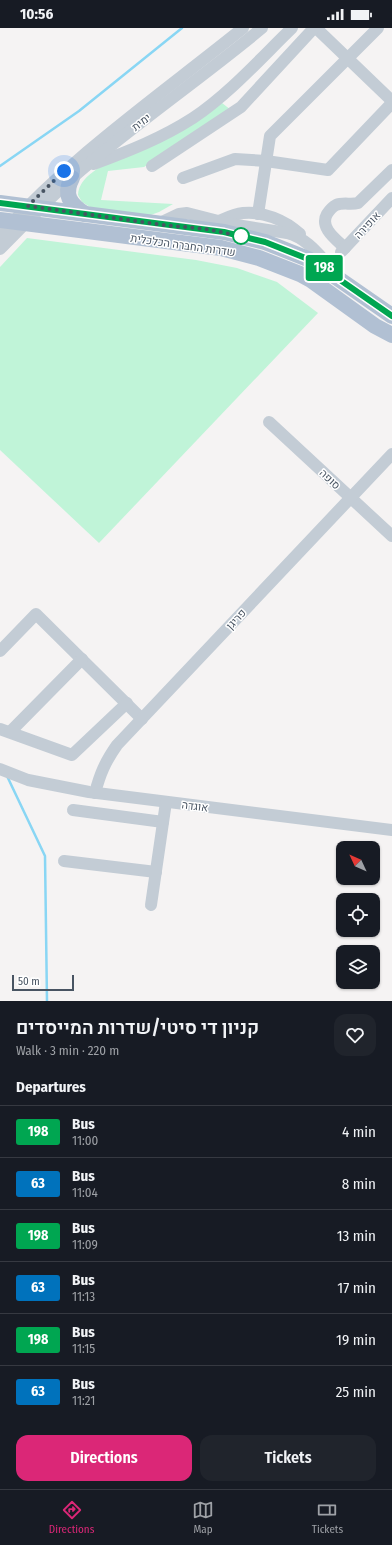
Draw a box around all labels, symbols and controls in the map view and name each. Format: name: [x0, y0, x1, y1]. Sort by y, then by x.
text: 10:56: [20, 5, 53, 23]
street label: ימית: [129, 111, 153, 134]
your location: [54, 161, 74, 181]
street label: אופירה: [352, 209, 383, 242]
unlabelled marker: [232, 227, 250, 245]
street label: שדרות החברה הכלכלית: [130, 232, 236, 259]
line badge: 198: [301, 255, 347, 281]
text: 198: [314, 259, 334, 276]
street label: סופה: [317, 467, 343, 492]
street label: פריגן: [224, 606, 249, 632]
street label: אוגדה: [181, 798, 209, 815]
north arrow: [336, 841, 380, 885]
map controls: [336, 841, 380, 989]
button: locate: [336, 893, 380, 937]
button: layers: [336, 945, 380, 989]
scale bar: [12, 973, 74, 992]
text: 50 m: [18, 975, 40, 988]
button: heart: [334, 1014, 376, 1056]
text: קניון די סיטי/שדרות המייסדים: [16, 1016, 259, 1039]
text: Walk · 3 min · 220 m: [16, 1043, 119, 1058]
text: Departures: [16, 1078, 86, 1096]
text: Bus: [72, 1115, 95, 1133]
text: 198: [28, 1123, 48, 1140]
text: 4 min: [342, 1123, 376, 1141]
text: 11:00: [72, 1133, 98, 1148]
text: Bus: [72, 1167, 95, 1185]
text: 63: [31, 1175, 45, 1192]
text: 8 min: [342, 1175, 376, 1193]
text: 11:04: [72, 1185, 98, 1200]
text: Bus: [72, 1219, 95, 1237]
text: 198: [28, 1227, 48, 1244]
text: 13 min: [337, 1227, 376, 1245]
text: 11:09: [72, 1237, 98, 1252]
text: Bus: [72, 1271, 95, 1289]
text: 63: [31, 1279, 45, 1296]
text: 17 min: [337, 1279, 376, 1297]
text: 11:13: [72, 1289, 95, 1304]
text: Bus: [72, 1323, 95, 1341]
text: 198: [28, 1331, 48, 1348]
text: 19 min: [336, 1331, 376, 1349]
text: 11:15: [72, 1341, 95, 1356]
text: Bus: [72, 1375, 95, 1393]
text: 63: [31, 1383, 45, 1400]
text: 25 min: [336, 1383, 376, 1401]
text: 11:21: [72, 1393, 95, 1408]
button: Directions: [16, 1435, 192, 1481]
button: Tickets: [200, 1435, 376, 1481]
tab: Directions: [49, 1499, 94, 1536]
tab: Map: [192, 1499, 214, 1536]
tab: Tickets: [312, 1499, 343, 1536]

